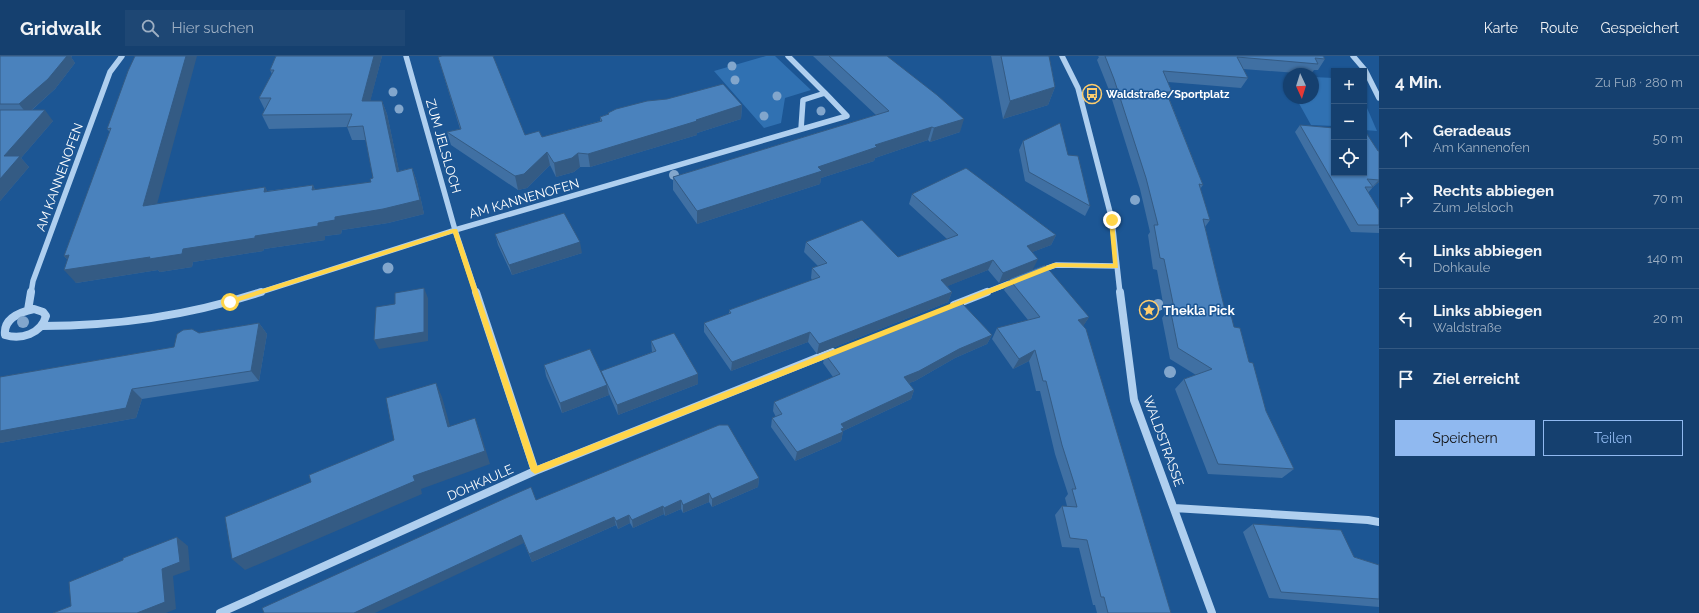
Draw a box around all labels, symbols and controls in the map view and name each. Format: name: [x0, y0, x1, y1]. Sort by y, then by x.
search box: [125, 10, 405, 46]
text: Gridwalk: [20, 17, 101, 39]
icon: search: [139, 17, 161, 39]
text: Hier suchen: [171, 19, 254, 37]
text: Karte: [1484, 20, 1518, 36]
text: Route: [1540, 20, 1578, 36]
text: Gespeichert: [1600, 20, 1679, 36]
north arrow: [1283, 68, 1319, 104]
map controls: [1331, 68, 1367, 176]
button: +: [1331, 68, 1367, 104]
text: 4 Min.: [1395, 72, 1442, 92]
text: Zu Fuß · 280 m: [1595, 75, 1683, 90]
bus stop icon: Waldstraße/Sportplatz: [1081, 83, 1103, 105]
place label: Waldstraße/Sportplatz: [1106, 88, 1230, 101]
street label: ZUM JELSLOCH: [423, 97, 464, 195]
button: −: [1331, 104, 1367, 140]
street label: AM KANNENOFEN: [33, 121, 86, 233]
text: Geradeaus: [1433, 122, 1511, 140]
icon: ahead: [1395, 128, 1417, 150]
text: 50 m: [1653, 131, 1683, 146]
button: locate: [1331, 140, 1367, 176]
text: Am Kannenofen: [1433, 140, 1530, 155]
street label: AM KANNENOFEN: [467, 176, 581, 221]
text: Rechts abbiegen: [1433, 182, 1554, 200]
icon: right: [1395, 188, 1417, 210]
text: 70 m: [1653, 191, 1683, 206]
text: Zum Jelsloch: [1433, 200, 1513, 215]
route end: [1103, 211, 1121, 229]
text: Links abbiegen: [1433, 242, 1542, 260]
icon: left: [1395, 248, 1417, 270]
text: 140 m: [1647, 251, 1683, 266]
text: Dohkaule: [1433, 260, 1490, 275]
route start: [221, 293, 239, 311]
place icon: Thekla Pick: [1138, 299, 1160, 321]
text: Links abbiegen: [1433, 302, 1542, 320]
place label: Thekla Pick: [1163, 303, 1235, 318]
icon: left: [1395, 308, 1417, 330]
text: 20 m: [1653, 311, 1683, 326]
text: Waldstraße: [1433, 320, 1502, 335]
icon: arrive: [1395, 368, 1417, 390]
text: Ziel erreicht: [1433, 370, 1520, 388]
street label: WALDSTRASSE: [1140, 394, 1187, 488]
button: Speichern: [1395, 420, 1535, 456]
button: Teilen: [1543, 420, 1683, 456]
street label: DOHKAULE: [445, 461, 516, 504]

